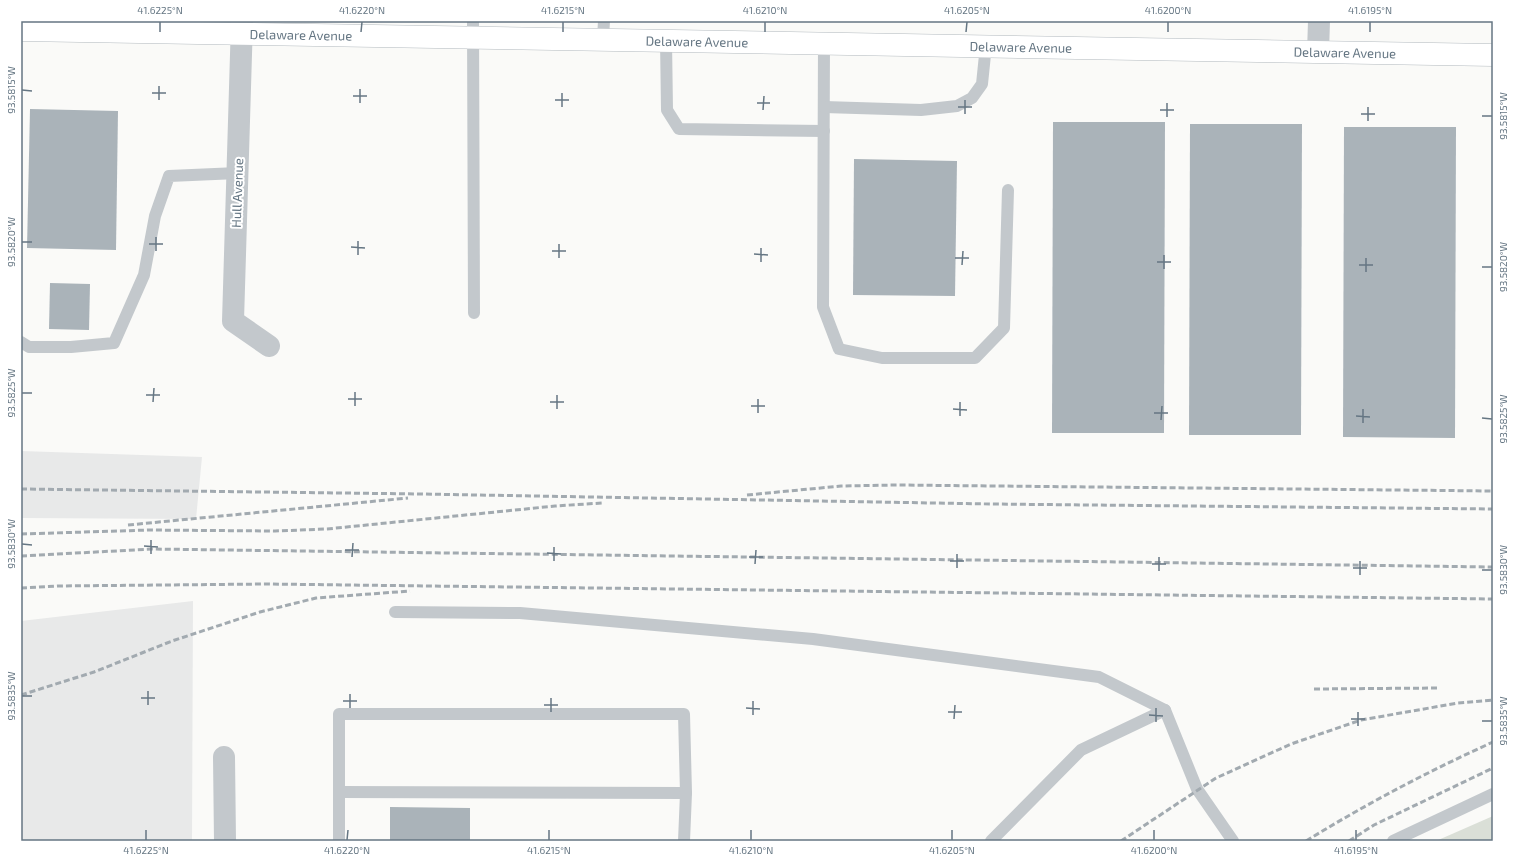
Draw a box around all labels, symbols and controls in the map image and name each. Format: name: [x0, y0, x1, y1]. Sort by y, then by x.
text: 41.6225°N: [137, 4, 183, 16]
text: 41.6220°N: [339, 4, 385, 16]
text: 41.6215°N: [541, 4, 585, 16]
text: 41.6210°N: [743, 4, 787, 16]
text: 41.6205°N: [944, 4, 990, 16]
text: 41.6200°N: [1145, 4, 1191, 16]
text: 41.6195°N: [1348, 4, 1392, 16]
street label: Delaware Avenue: [249, 26, 352, 44]
street label: Delaware Avenue: [645, 33, 748, 50]
street label: Delaware Avenue: [969, 38, 1072, 56]
street label: Delaware Avenue: [1293, 44, 1396, 61]
text: 93.5815°W: [5, 66, 17, 114]
text: 93.5815°W: [1497, 92, 1509, 140]
street label: Hull Avenue: [228, 158, 246, 228]
text: 93.5820°W: [5, 217, 17, 267]
text: 93.5820°W: [1497, 242, 1509, 292]
text: 93.5825°W: [5, 368, 17, 418]
text: 93.5825°W: [1497, 394, 1509, 444]
text: 93.5830°W: [5, 519, 17, 569]
text: 93.5830°W: [1497, 545, 1509, 595]
text: 93.5835°W: [5, 671, 17, 721]
text: 93.5835°W: [1497, 696, 1509, 746]
text: 41.6225°N: [123, 844, 169, 856]
text: 41.6220°N: [324, 844, 370, 856]
text: 41.6215°N: [527, 844, 571, 856]
text: 41.6210°N: [729, 844, 773, 856]
text: 41.6205°N: [929, 844, 975, 856]
text: 41.6200°N: [1131, 844, 1177, 856]
text: 41.6195°N: [1334, 844, 1378, 856]

